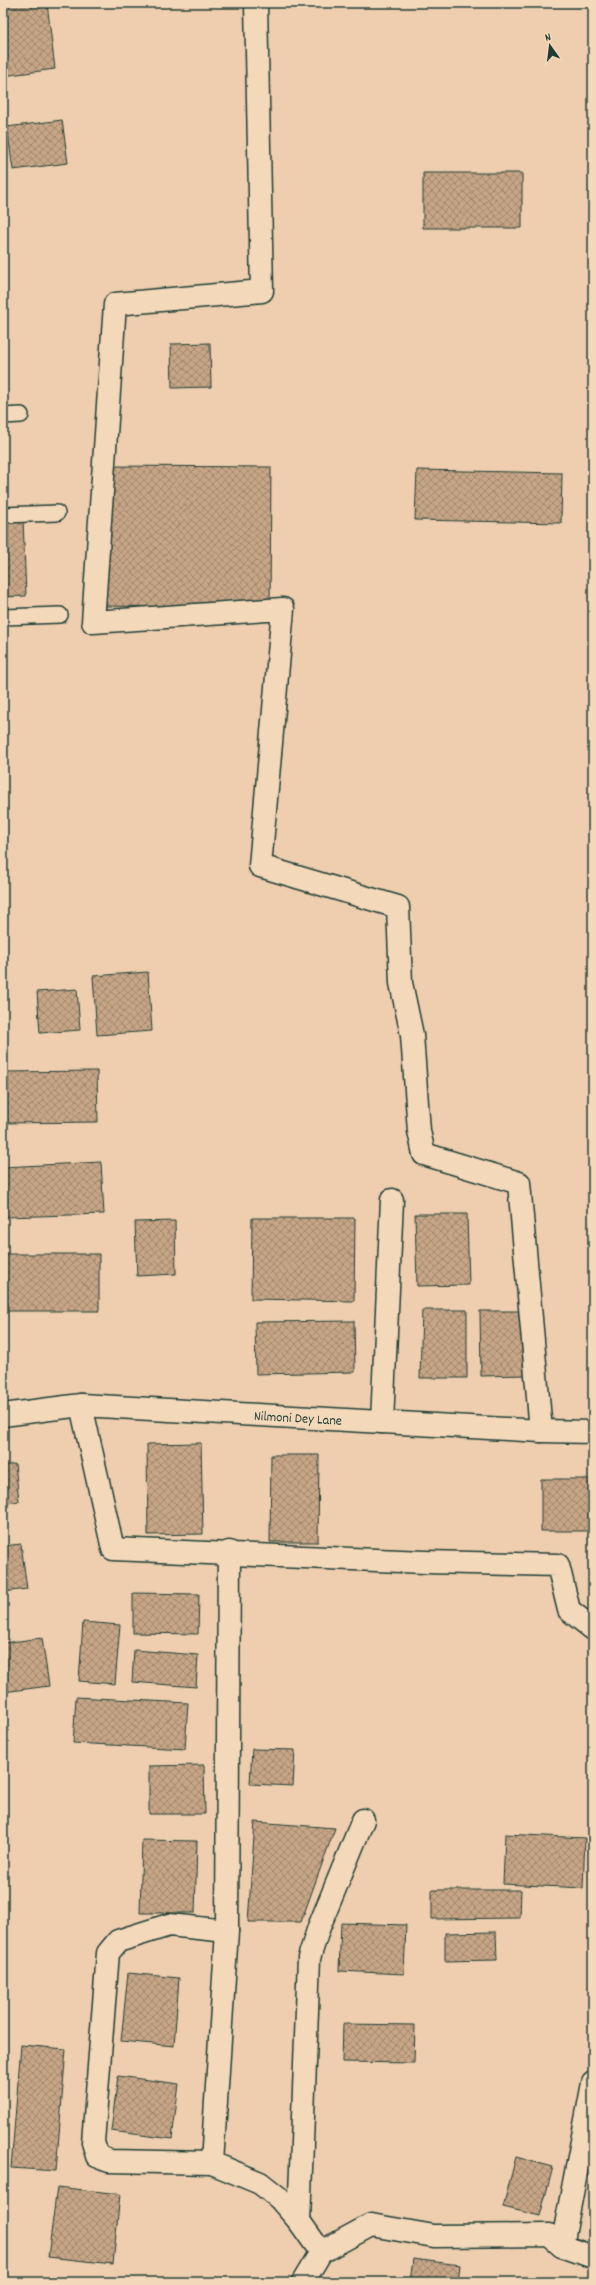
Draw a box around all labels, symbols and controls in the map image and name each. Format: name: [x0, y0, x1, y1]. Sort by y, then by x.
north arrow: [530, 26, 570, 66]
text: N: [543, 30, 553, 47]
street label: Nilmoni Dey Lane: [253, 1407, 342, 1432]

